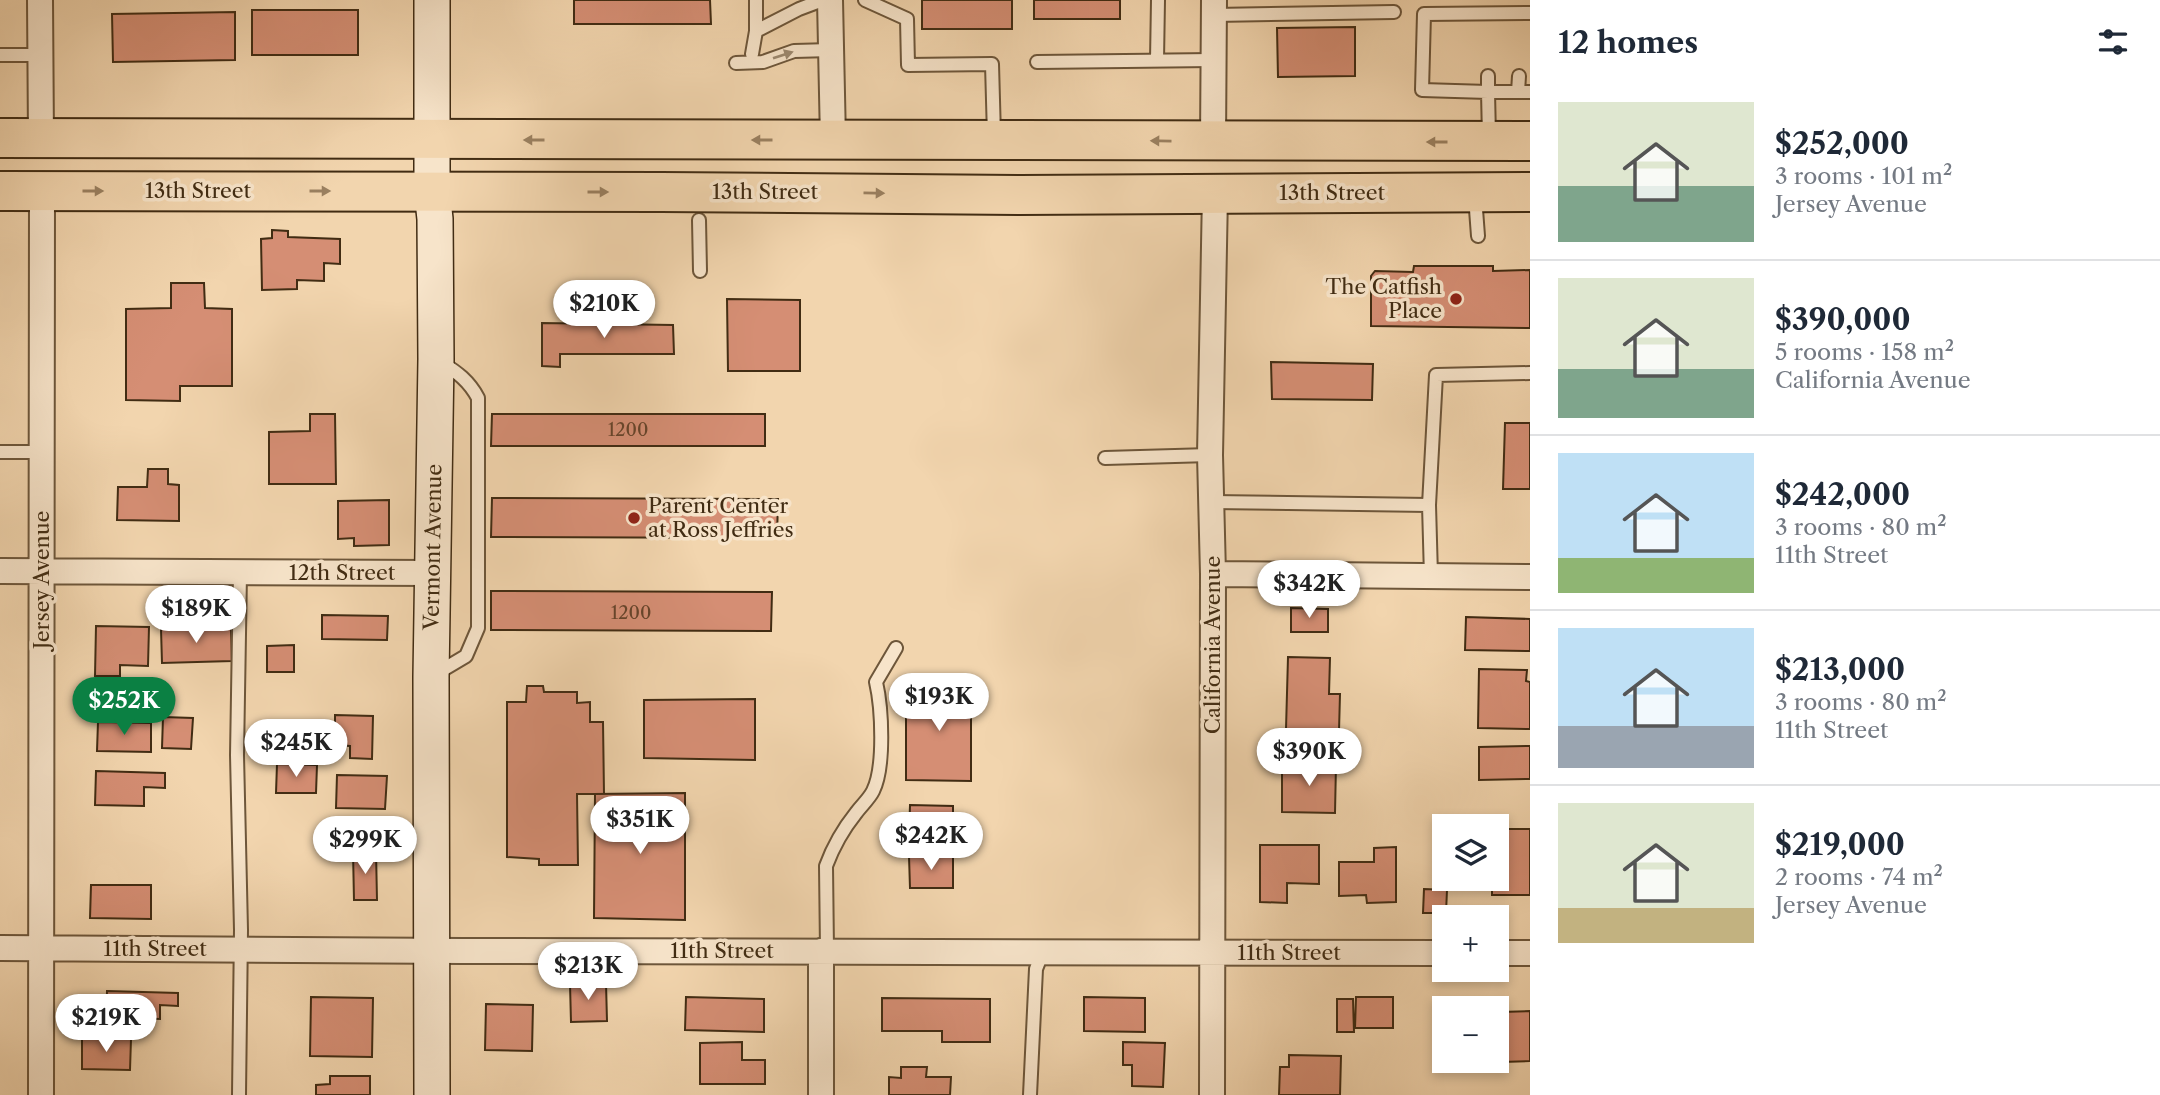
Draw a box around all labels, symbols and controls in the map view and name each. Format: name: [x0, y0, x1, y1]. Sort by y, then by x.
icon: filters: [2094, 23, 2132, 61]
text: 12 homes: [1558, 24, 1698, 61]
one-way arrow: [773, 49, 794, 60]
text: $252,000: [1775, 125, 1909, 162]
icon: home: [1614, 130, 1698, 214]
one-way arrow: [523, 134, 545, 146]
one-way arrow: [751, 134, 773, 146]
one-way arrow: [1150, 135, 1172, 147]
one-way arrow: [1426, 136, 1448, 147]
text: 3 rooms · 101 m²: [1775, 162, 1952, 190]
street label: 13th Street: [145, 178, 252, 203]
street label: 13th Street: [712, 179, 819, 204]
street label: 13th Street: [1279, 180, 1386, 205]
one-way arrow: [82, 185, 104, 197]
one-way arrow: [309, 185, 331, 197]
one-way arrow: [588, 186, 610, 197]
one-way arrow: [864, 187, 886, 199]
text: Jersey Avenue: [1775, 190, 1927, 218]
place label: The Catfish Place: [1326, 274, 1442, 323]
pin: $210K: [555, 280, 653, 340]
text: $210K: [569, 289, 639, 317]
marker: The Catfish Place: [1448, 291, 1464, 307]
text: $390,000: [1775, 301, 1911, 338]
icon: home: [1614, 306, 1698, 390]
text: 5 rooms · 158 m²: [1775, 338, 1954, 366]
text: California Avenue: [1775, 366, 1971, 394]
house number: 1200: [608, 419, 648, 441]
street label: Vermont Avenue: [419, 464, 446, 631]
text: $242,000: [1775, 476, 1910, 513]
icon: home: [1614, 481, 1698, 565]
place label: Parent Center at Ross Jeffries: [648, 493, 794, 542]
marker: Parent Center at Ross Jeffries: [626, 510, 642, 526]
street label: Jersey Avenue: [29, 511, 54, 652]
text: 3 rooms · 80 m²: [1775, 513, 1947, 541]
text: 11th Street: [1775, 541, 1888, 569]
street label: California Avenue: [1200, 556, 1225, 734]
street label: 12th Street: [289, 560, 396, 585]
pin: $342K: [1260, 560, 1358, 620]
text: $342K: [1273, 569, 1345, 597]
pin: $189K: [147, 586, 245, 645]
text: $189K: [161, 594, 231, 622]
house number: 1200: [611, 602, 651, 624]
text: $213,000: [1775, 651, 1905, 688]
icon: home: [1614, 656, 1698, 740]
pin: $193K: [890, 674, 988, 733]
pin: $252K: [75, 678, 173, 737]
text: $193K: [905, 682, 973, 710]
text: $252K: [88, 686, 160, 714]
text: 3 rooms · 80 m²: [1775, 688, 1947, 716]
text: 11th Street: [1775, 716, 1888, 744]
pin: $245K: [247, 720, 345, 779]
text: $245K: [260, 728, 332, 756]
pin: $390K: [1260, 728, 1358, 788]
text: $390K: [1273, 737, 1345, 765]
pin: $351K: [591, 796, 689, 856]
text: $351K: [606, 805, 674, 833]
pin: $242K: [882, 812, 980, 872]
map controls: [1432, 814, 1509, 1073]
button: layers: [1432, 814, 1509, 891]
pin: $299K: [316, 816, 414, 876]
text: $242K: [895, 821, 967, 849]
text: $299K: [329, 825, 401, 853]
text: $219,000: [1775, 826, 1905, 863]
icon: home: [1614, 831, 1698, 915]
text: 2 rooms · 74 m²: [1775, 863, 1943, 891]
text: Jersey Avenue: [1775, 891, 1927, 919]
button: +: [1432, 905, 1509, 982]
street label: 11th Street: [103, 936, 207, 961]
street label: 11th Street: [670, 938, 774, 963]
street label: 11th Street: [1237, 940, 1341, 965]
pin: $213K: [539, 942, 637, 1002]
text: $213K: [554, 951, 622, 979]
pin: $219K: [57, 995, 155, 1054]
button: −: [1432, 996, 1509, 1073]
text: $219K: [72, 1003, 140, 1031]

